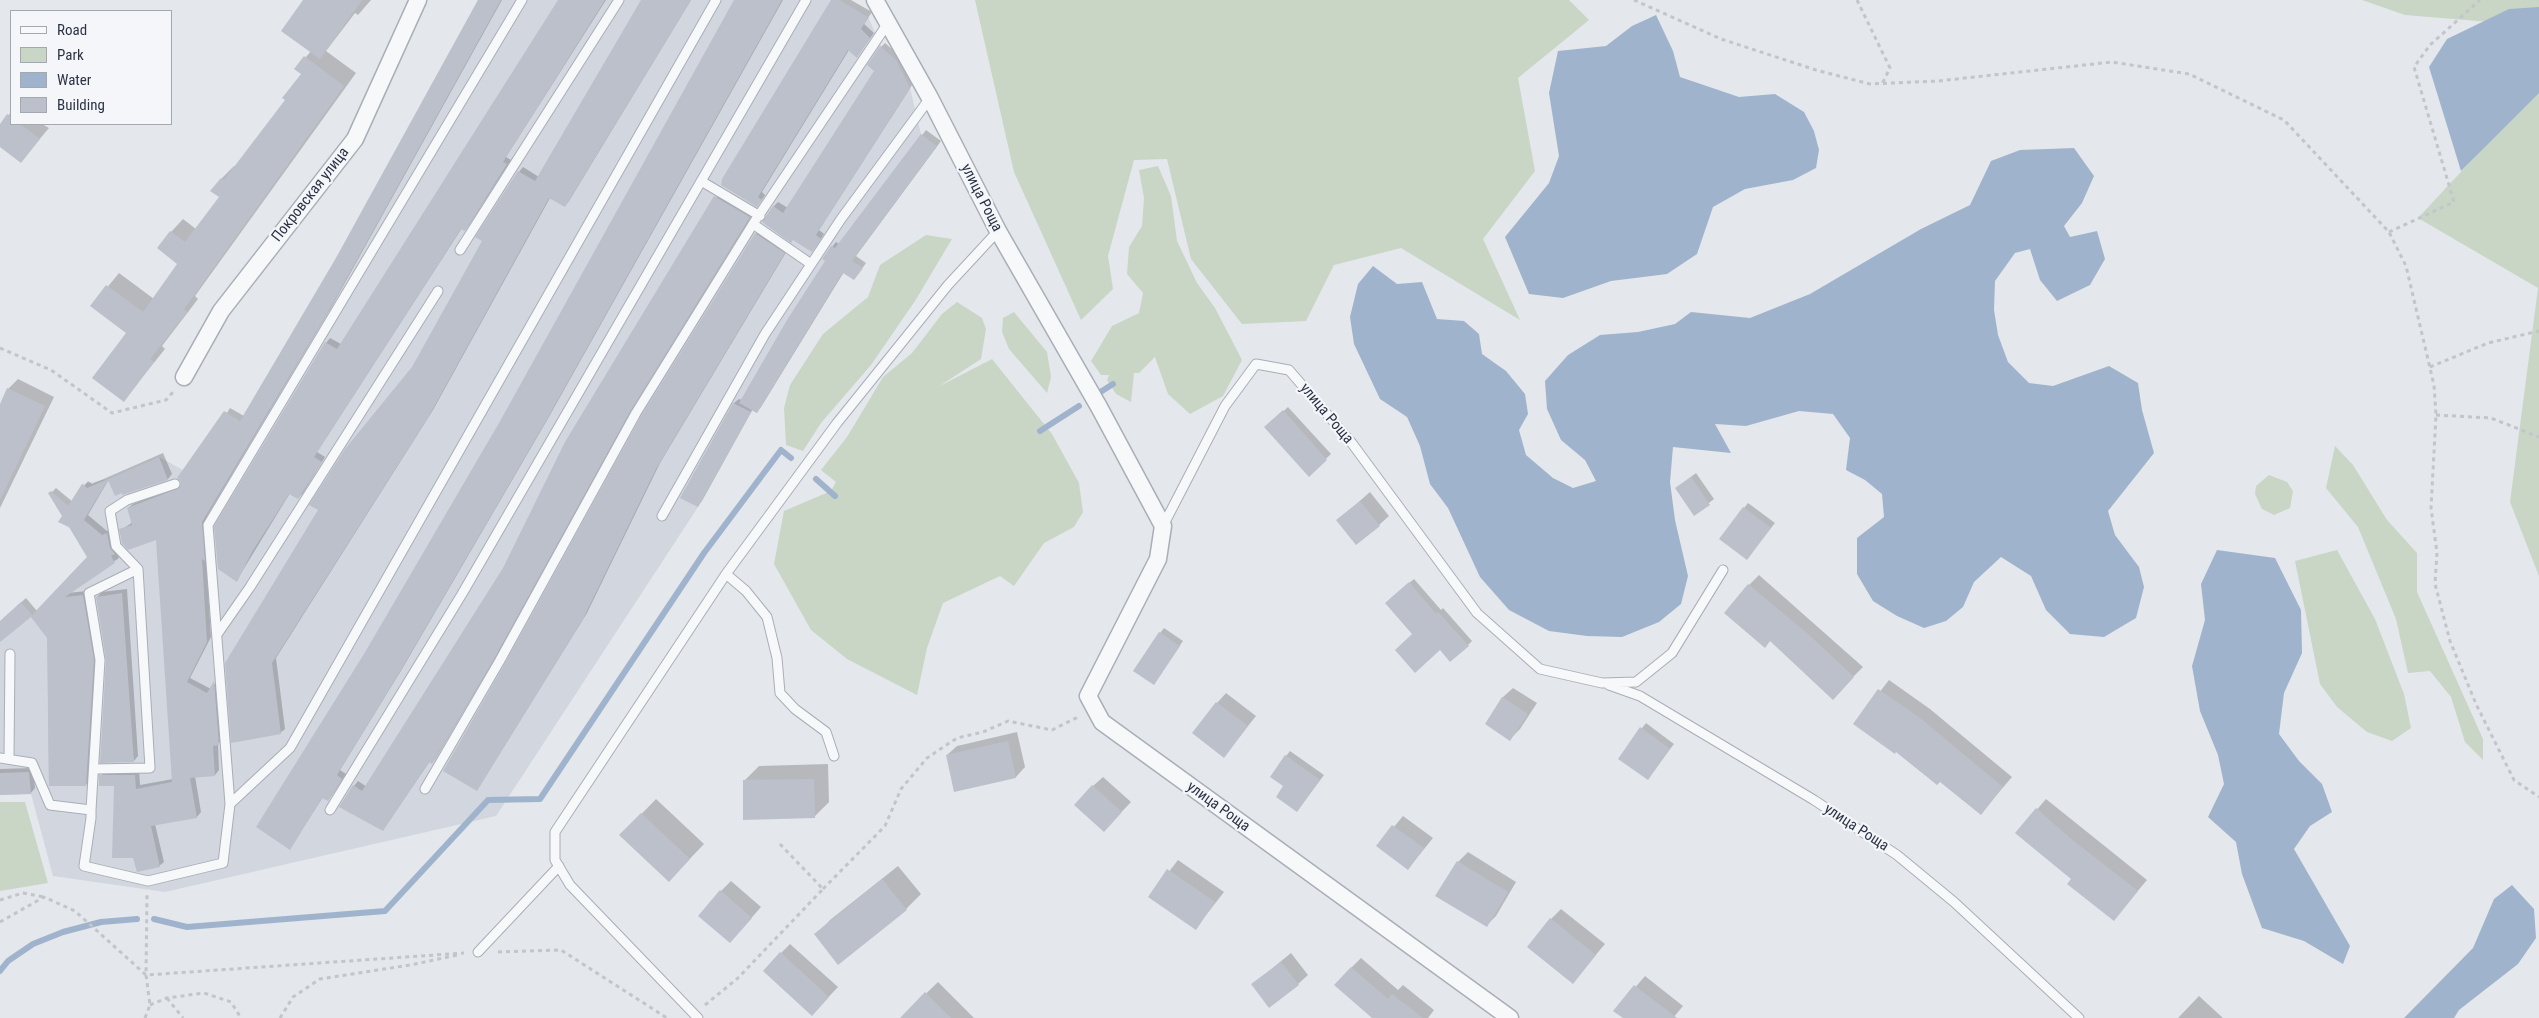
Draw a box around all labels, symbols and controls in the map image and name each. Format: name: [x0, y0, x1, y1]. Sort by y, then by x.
legend: [10, 10, 172, 125]
text: Road: [57, 21, 87, 39]
text: Park: [57, 46, 84, 64]
text: Water: [57, 71, 91, 89]
text: Building: [57, 96, 105, 114]
street label: Покровская улица: [269, 144, 353, 246]
street label: улица Роща: [956, 161, 1006, 235]
street label: улица Роща: [1295, 380, 1357, 448]
street label: улица Роща: [1183, 778, 1253, 836]
street label: улица Роща: [1820, 800, 1892, 856]

